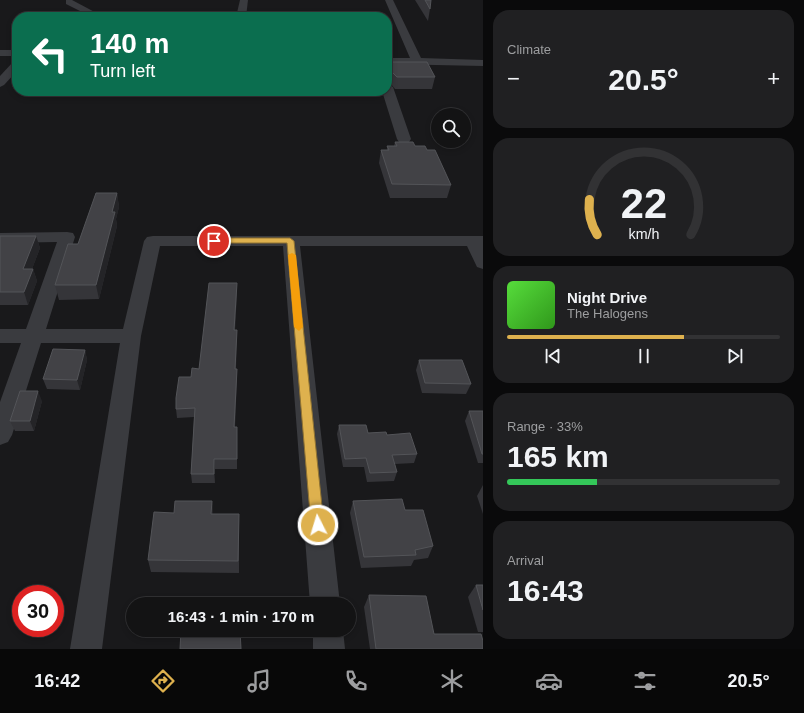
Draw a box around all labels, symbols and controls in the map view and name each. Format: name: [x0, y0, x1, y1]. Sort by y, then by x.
icon: left: [24, 28, 76, 80]
text: 140 m: [90, 28, 169, 59]
text: Climate: [507, 42, 551, 57]
text: Turn left: [90, 61, 155, 81]
text: 20.5°: [608, 63, 679, 96]
text: −: [507, 66, 520, 91]
text: +: [767, 66, 780, 91]
map controls: [431, 108, 471, 148]
button: search: [431, 108, 471, 148]
text: 22: [620, 179, 667, 226]
pin: [197, 224, 231, 258]
text: km/h: [628, 225, 659, 241]
icon: arrive: [203, 230, 225, 252]
text: Night Drive: [567, 289, 647, 306]
text: The Halogens: [567, 306, 648, 321]
icon: previous: [542, 345, 564, 367]
icon: pause: [633, 345, 655, 367]
icon: next: [724, 345, 746, 367]
text: Range · 33%: [507, 419, 583, 434]
text: 165 km: [507, 440, 609, 473]
position arrow: [297, 504, 339, 546]
text: Arrival: [507, 553, 544, 568]
text: 16:43: [507, 574, 584, 607]
speed limit sign: 30: [12, 585, 64, 637]
text: 16:43 · 1 min · 170 m: [168, 608, 314, 625]
icon: directions: [149, 667, 177, 695]
icon: music: [245, 667, 273, 695]
icon: phone: [342, 667, 370, 695]
icon: climate: [438, 667, 466, 695]
icon: car: [535, 667, 563, 695]
icon: filters: [631, 667, 659, 695]
text: 16:42: [34, 671, 80, 691]
text: 20.5°: [727, 671, 770, 691]

